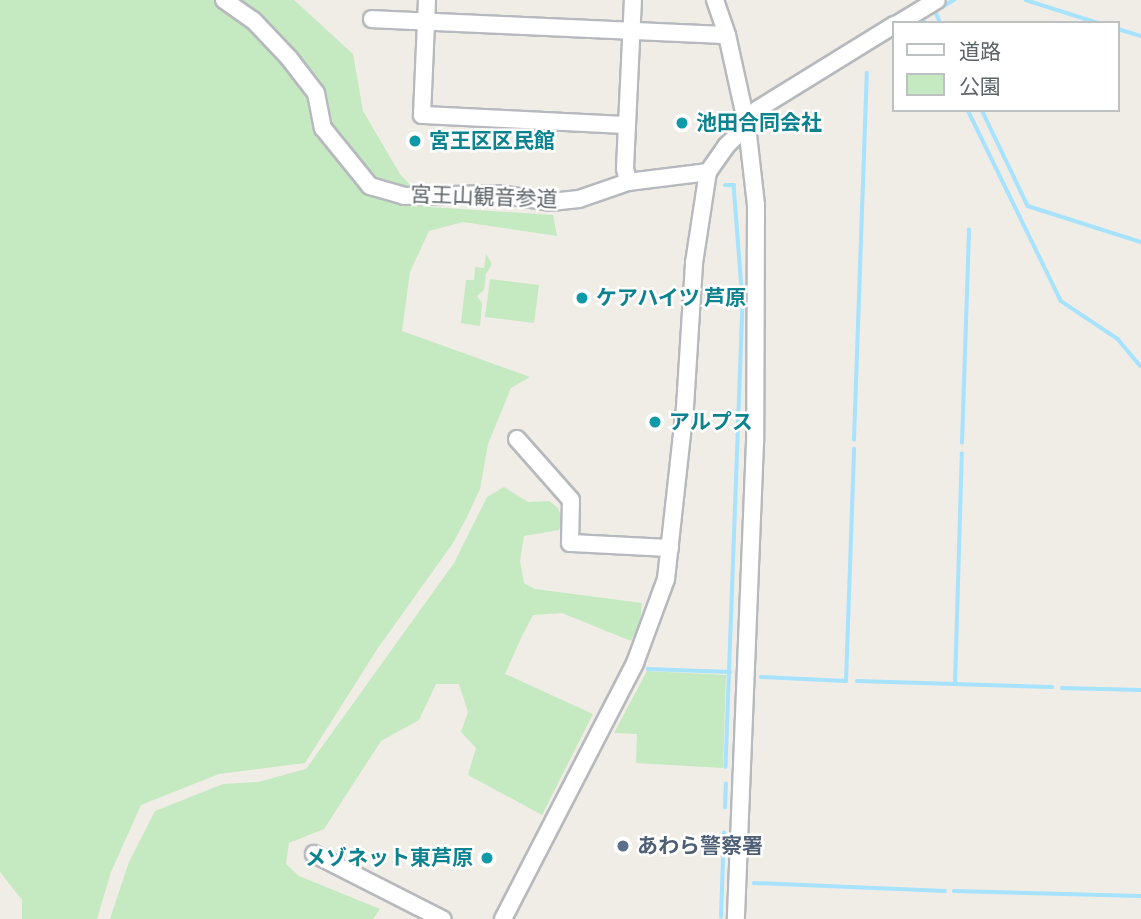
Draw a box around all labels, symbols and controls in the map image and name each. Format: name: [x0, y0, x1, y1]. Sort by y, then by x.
legend: [892, 21, 1120, 112]
text: 道路: [959, 39, 1001, 65]
text: 公園: [959, 74, 1001, 100]
place label: 池田合同会社: [696, 110, 822, 136]
marker: 池田合同会社: [674, 115, 690, 131]
place label: 宮王区区民館: [429, 128, 555, 154]
marker: 宮王区区民館: [407, 133, 423, 149]
street label: 宮王山観音参道: [410, 182, 558, 212]
place label: ケアハイツ 芦原: [596, 285, 747, 311]
marker: ケアハイツ 芦原: [574, 290, 590, 306]
place label: アルプス: [669, 409, 753, 435]
marker: アルプス: [647, 414, 663, 430]
place label: あわら警察署: [637, 833, 763, 859]
marker: あわら警察署: [615, 838, 631, 854]
place label: メゾネット東芦原: [305, 845, 473, 871]
marker: メゾネット東芦原: [479, 850, 495, 866]

